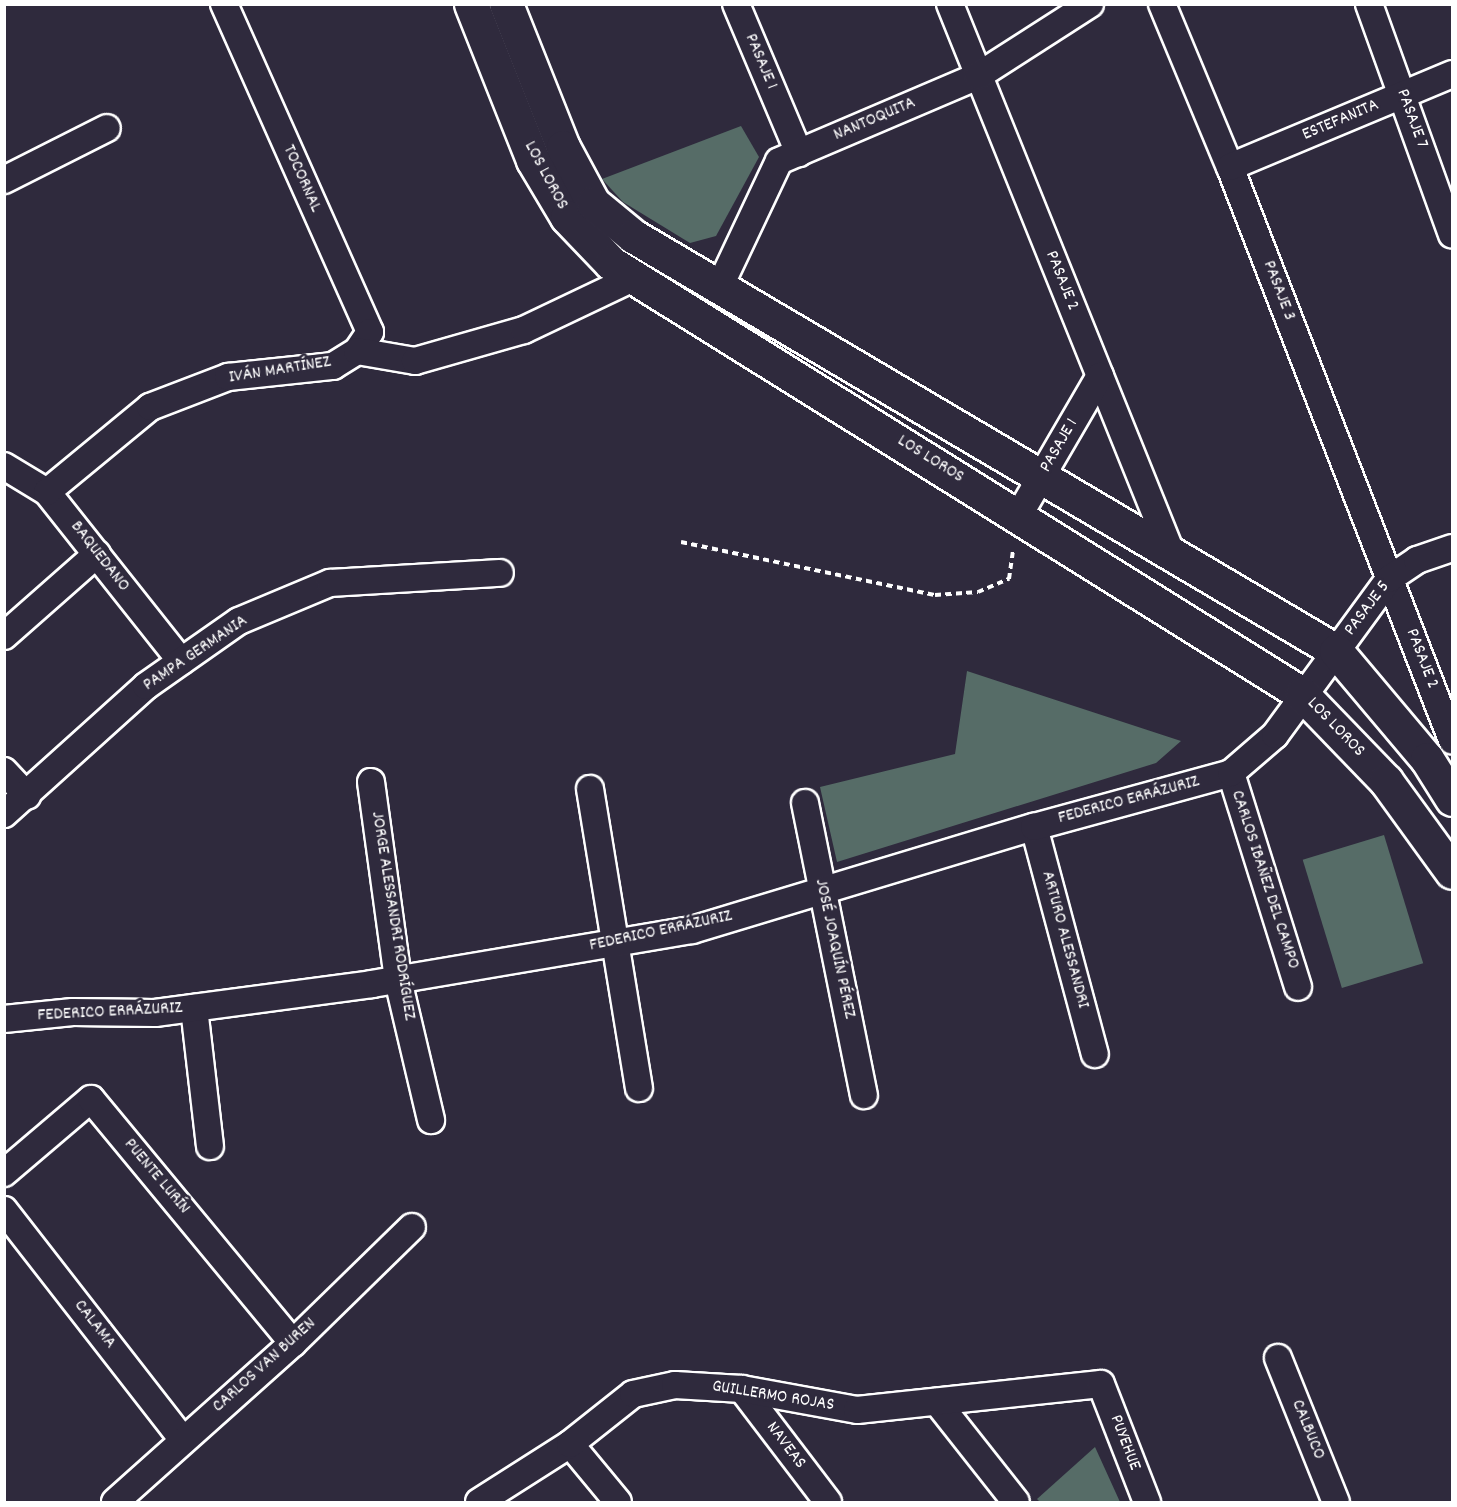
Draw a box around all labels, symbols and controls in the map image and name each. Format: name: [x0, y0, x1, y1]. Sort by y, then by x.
street label: PASAJE 1: [739, 31, 781, 93]
street label: PASAJE 7: [1390, 86, 1432, 152]
street label: NANTOQUITA: [831, 93, 919, 147]
street label: ESTEFANITA: [1300, 95, 1382, 147]
street label: LOS LOROS: [518, 138, 572, 214]
street label: TOCORNAL: [277, 142, 325, 216]
street label: PASAJE 2: [1039, 248, 1083, 314]
street label: PASAJE 3: [1257, 258, 1299, 324]
street label: IVÁN MARTÍNEZ: [227, 352, 333, 390]
street label: PASAJE 1: [1036, 415, 1084, 477]
street label: LOS LOROS: [893, 431, 967, 489]
street label: BAQUEDANO: [65, 517, 133, 597]
street label: PASAJE 5: [1340, 577, 1396, 641]
street label: PAMPA GERMANIA: [140, 611, 252, 697]
street label: PASAJE 2: [1400, 626, 1442, 692]
street label: LOS LOROS: [1301, 694, 1369, 762]
street label: FEDERICO ERRÁZURIZ: [1056, 772, 1202, 830]
street label: CARLOS IBAÑEZ DEL CAMPO: [1225, 788, 1303, 972]
street label: JORGE ALESSANDRI RODRÍGUEZ: [365, 810, 419, 1022]
street label: ARTURO ALESSANDRI: [1035, 869, 1093, 1011]
street label: JOSÉ JOAQUÍN PÉREZ: [809, 877, 859, 1021]
street label: FEDERICO ERRÁZURIZ: [588, 906, 734, 958]
street label: FEDERICO ERRÁZURIZ: [37, 998, 183, 1028]
street label: PUENTE LURÍN: [118, 1135, 194, 1219]
street label: CALAMA: [68, 1296, 120, 1354]
street label: CARLOS VAN BUREN: [209, 1314, 321, 1418]
street label: GUILLERMO ROJAS: [710, 1377, 836, 1417]
street label: CALBUCO: [1285, 1397, 1329, 1463]
street label: PUYEHUE: [1104, 1412, 1144, 1474]
street label: NAVEAS: [760, 1418, 810, 1474]

